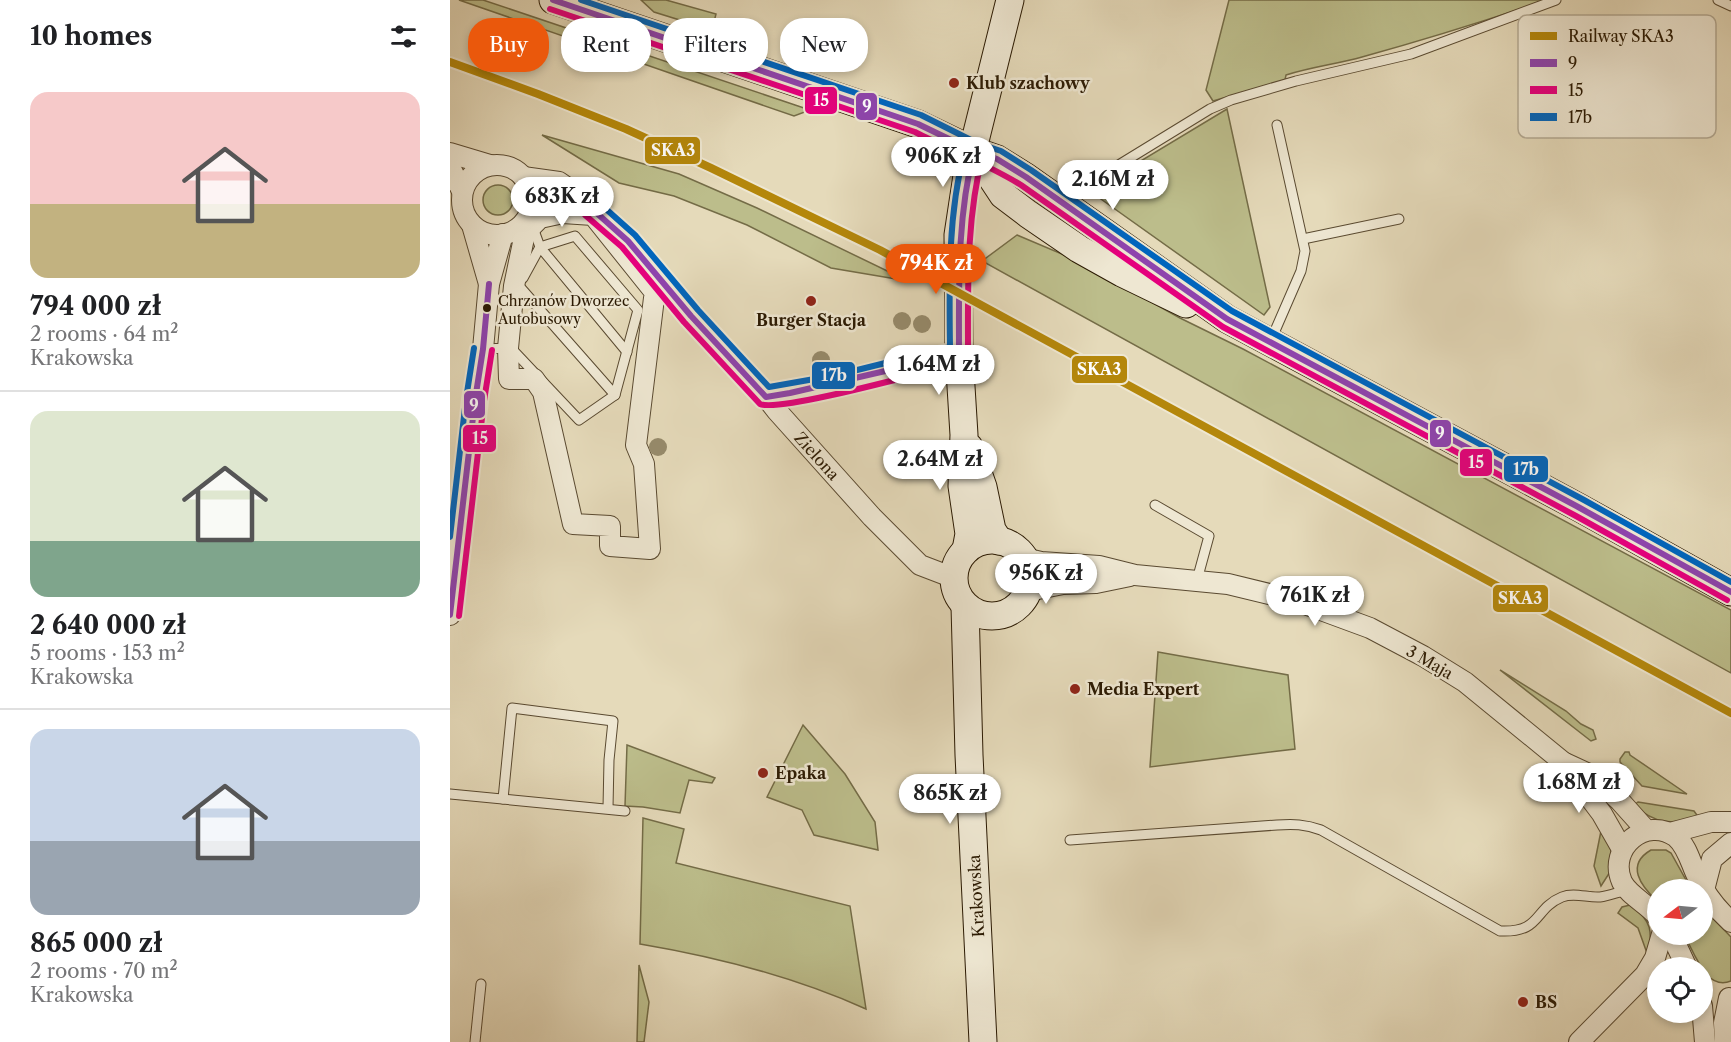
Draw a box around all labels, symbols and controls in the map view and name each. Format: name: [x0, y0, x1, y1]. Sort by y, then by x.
legend: [1518, 15, 1716, 138]
chip: Buy: [468, 18, 549, 72]
chip: Rent: [561, 18, 651, 72]
chip: Filters: [663, 18, 768, 72]
chip: New: [780, 18, 868, 72]
text: 10 homes: [30, 20, 152, 52]
icon: filters: [387, 20, 420, 53]
text: Railway SKA3: [1568, 26, 1674, 46]
text: 9: [1568, 53, 1577, 73]
place label: Klub szachowy: [966, 73, 1091, 93]
marker: Klub szachowy: [947, 76, 961, 90]
text: 15: [1568, 80, 1583, 100]
line badge: 15: [804, 86, 838, 115]
text: 15: [813, 90, 829, 110]
line badge: 9: [855, 92, 878, 121]
text: 9: [862, 96, 872, 116]
text: 17b: [1568, 107, 1592, 127]
icon: home: [171, 131, 279, 239]
line badge: SKA3: [644, 136, 701, 165]
pin: 906K zł: [888, 137, 998, 188]
text: SKA3: [651, 140, 695, 160]
text: 906K zł: [905, 144, 981, 168]
pin: 2.16M zł: [1051, 160, 1175, 211]
text: 2.16M zł: [1072, 167, 1154, 191]
pin: 683K zł: [507, 177, 617, 228]
text: 683K zł: [525, 184, 599, 208]
pin: 794K zł: [881, 244, 991, 295]
text: 794K zł: [899, 251, 973, 275]
text: 794 000 zł: [30, 290, 161, 322]
place label: Chrzanów Dworzec Autobusowy: [497, 292, 629, 328]
marker: Burger Stacja: [804, 294, 818, 308]
marker: Chrzanów Dworzec Autobusowy: [481, 302, 493, 314]
place label: Burger Stacja: [756, 310, 867, 330]
text: 2 rooms · 64 m²: [30, 322, 179, 346]
pin: 1.64M zł: [877, 345, 1001, 396]
text: Krakowska: [30, 346, 134, 370]
text: 1.64M zł: [897, 352, 981, 376]
line badge: SKA3: [1071, 355, 1128, 384]
text: SKA3: [1077, 359, 1121, 379]
line badge: 17b: [811, 361, 856, 390]
text: 17b: [821, 365, 847, 385]
line badge: 9: [463, 390, 486, 419]
text: 9: [469, 395, 479, 415]
line badge: 9: [1429, 419, 1452, 448]
text: 9: [1435, 423, 1445, 443]
line badge: 15: [462, 424, 497, 453]
text: 15: [472, 428, 488, 448]
street label: Zielona: [790, 428, 844, 485]
pin: 2.64M zł: [878, 440, 1002, 491]
text: 2.64M zł: [897, 447, 983, 471]
line badge: 15: [1459, 448, 1493, 477]
icon: home: [171, 450, 279, 558]
text: 15: [1468, 452, 1484, 472]
line badge: 17b: [1503, 455, 1549, 483]
text: 17b: [1513, 459, 1539, 479]
pin: 956K zł: [991, 554, 1101, 605]
text: 956K zł: [1009, 561, 1083, 585]
pin: 761K zł: [1260, 576, 1370, 627]
text: 761K zł: [1280, 583, 1350, 607]
line badge: SKA3: [1492, 584, 1549, 613]
text: SKA3: [1498, 588, 1542, 608]
text: 2 640 000 zł: [30, 609, 186, 641]
text: 5 rooms · 153 m²: [30, 641, 185, 665]
street label: 3 Maja: [1403, 641, 1457, 684]
text: Krakowska: [30, 665, 134, 689]
place label: Media Expert: [1087, 679, 1200, 699]
marker: Media Expert: [1068, 682, 1082, 696]
place label: Epaka: [775, 763, 827, 783]
pin: 1.68M zł: [1517, 763, 1641, 814]
marker: Epaka: [756, 766, 770, 780]
icon: home: [171, 768, 279, 876]
text: 1.68M zł: [1537, 770, 1621, 794]
pin: 865K zł: [895, 774, 1005, 825]
text: 865K zł: [913, 781, 987, 805]
street label: Krakowska: [964, 854, 988, 938]
north arrow: [1647, 879, 1713, 945]
map controls: [1647, 879, 1713, 1023]
text: 865 000 zł: [30, 927, 163, 959]
button: locate: [1647, 957, 1713, 1023]
text: 2 rooms · 70 m²: [30, 959, 178, 983]
text: Krakowska: [30, 983, 134, 1007]
place label: BS: [1535, 992, 1557, 1012]
marker: BS: [1516, 995, 1530, 1009]

